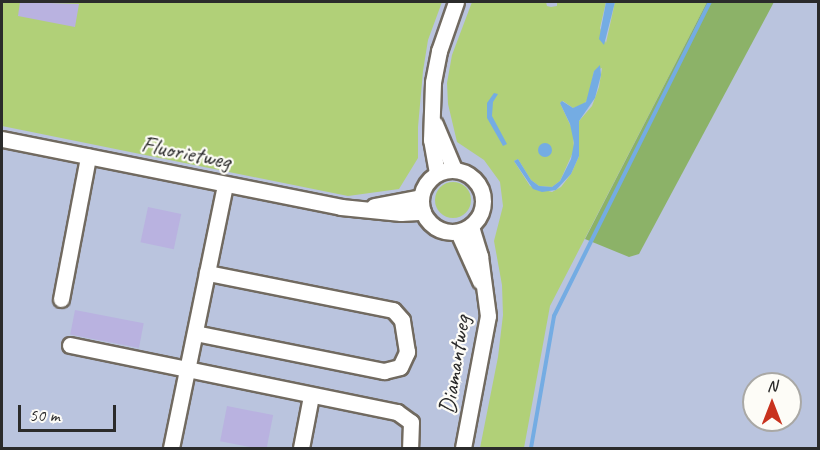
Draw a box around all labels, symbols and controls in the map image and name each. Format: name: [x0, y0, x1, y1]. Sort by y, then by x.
street label: Fluorietweg: [139, 130, 233, 176]
street label: Diamantweg: [433, 314, 477, 416]
north arrow: [742, 372, 802, 432]
text: N: [767, 376, 777, 396]
scale bar: [21, 393, 118, 431]
text: 50 m: [29, 404, 60, 426]

